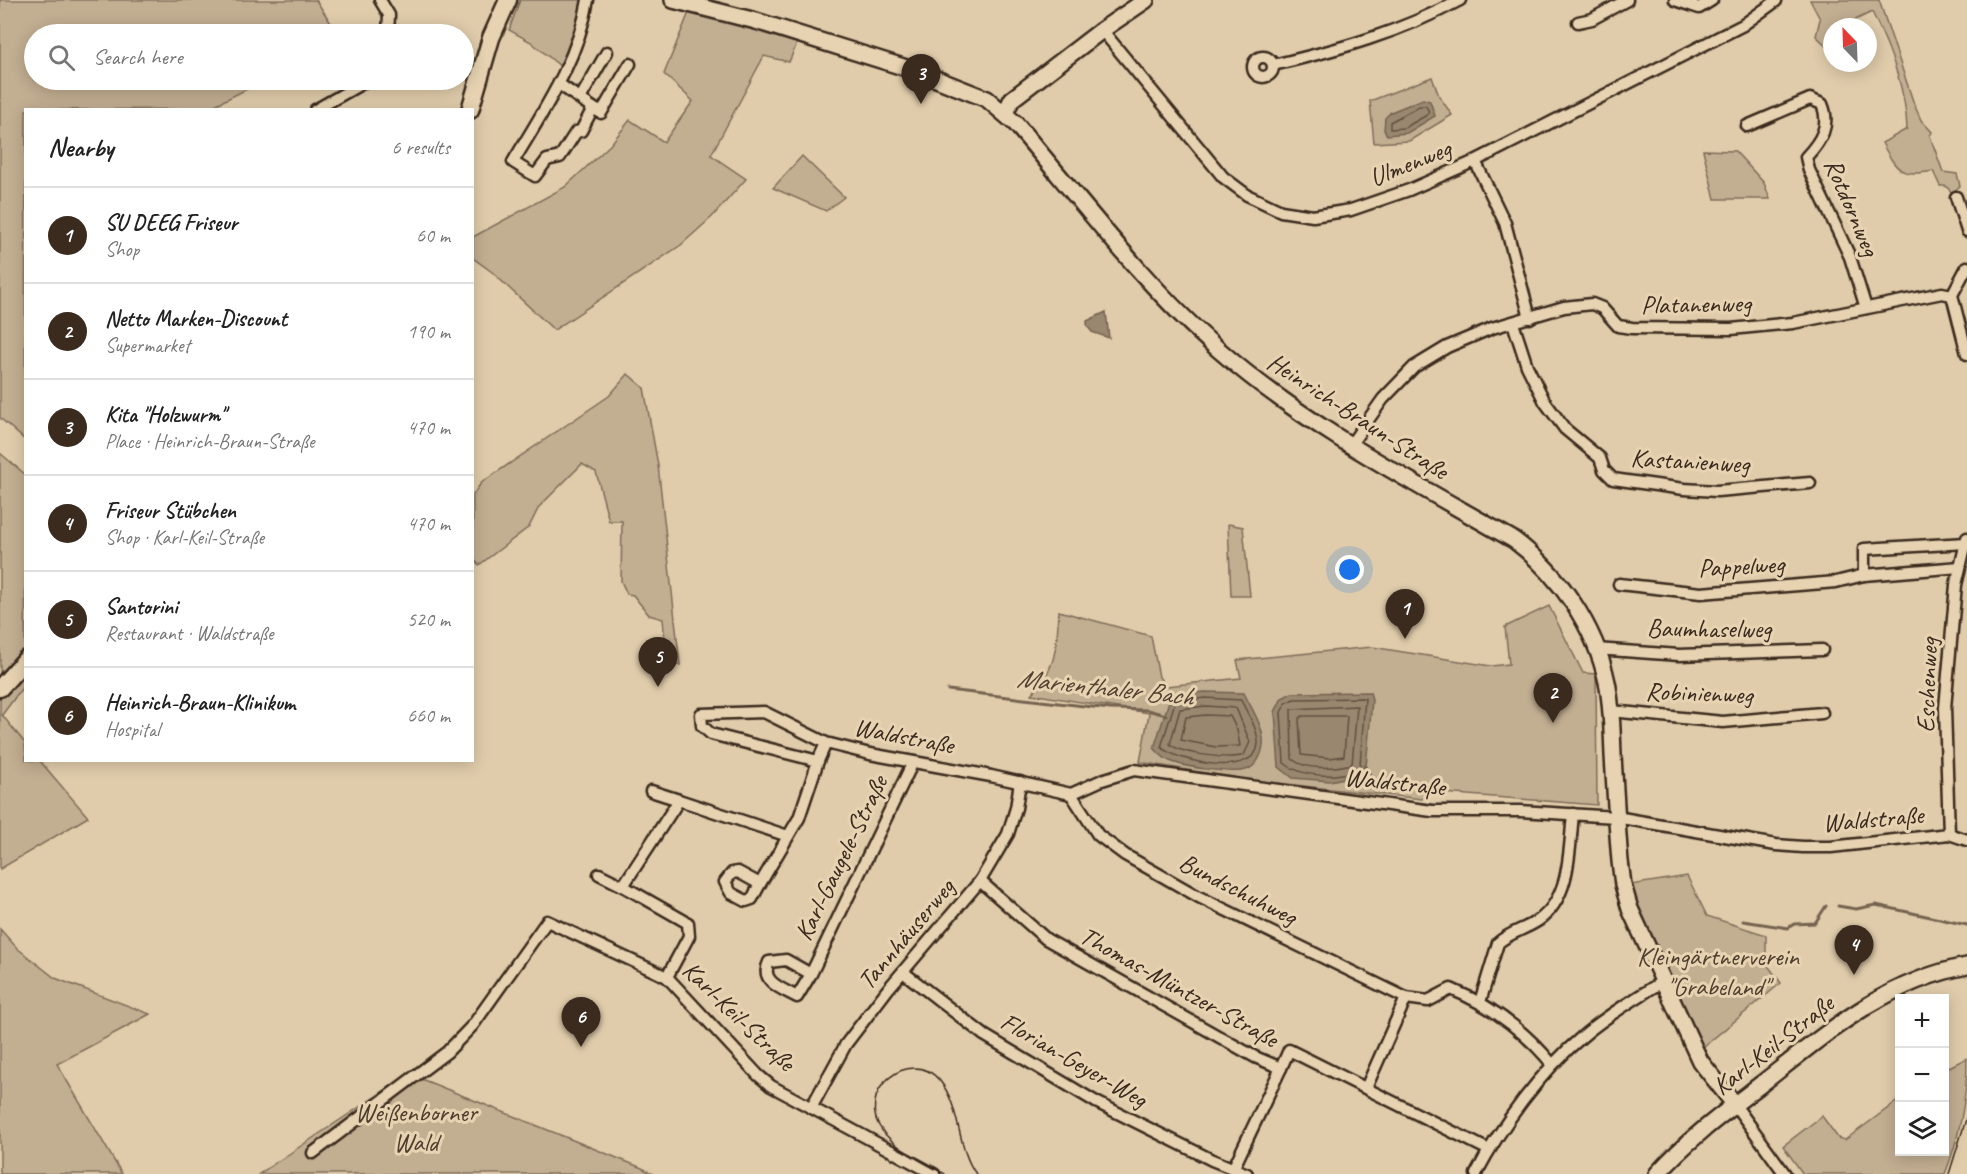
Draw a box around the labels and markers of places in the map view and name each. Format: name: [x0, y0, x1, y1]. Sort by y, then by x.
pin: 3: [902, 54, 940, 104]
pin: 1: [1386, 590, 1424, 639]
pin: 5: [638, 638, 678, 687]
pin: 2: [1534, 674, 1572, 723]
pin: 4: [1834, 926, 1874, 975]
pin: 6: [562, 998, 600, 1047]

